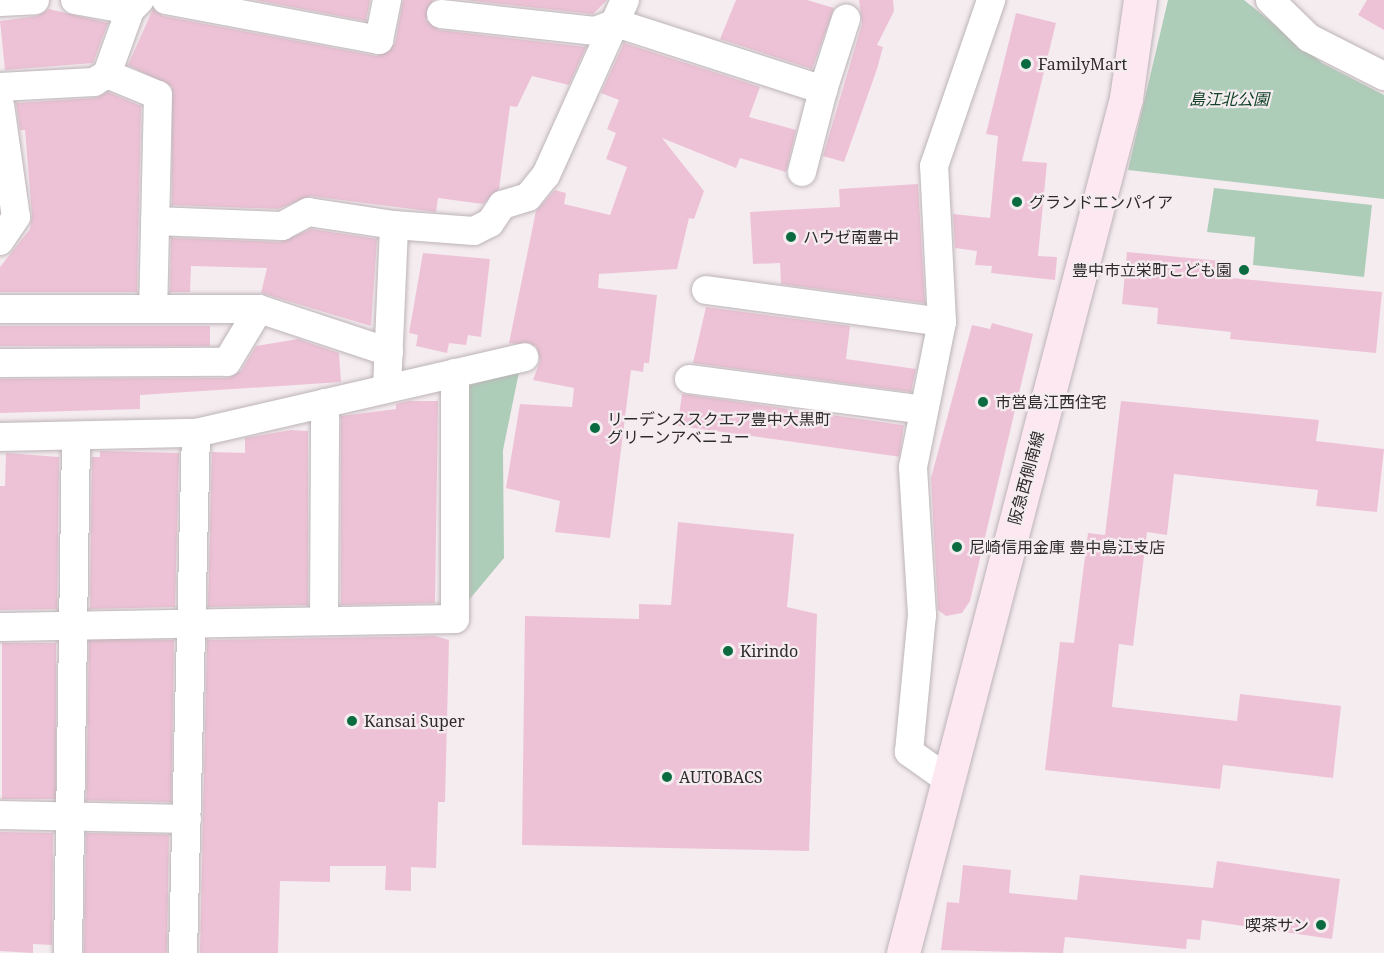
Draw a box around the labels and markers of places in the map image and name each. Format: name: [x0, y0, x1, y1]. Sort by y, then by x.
place label: FamilyMart: [1038, 54, 1127, 74]
marker: FamilyMart: [1019, 57, 1033, 71]
place label: グランドエンパイア: [1029, 192, 1173, 212]
marker: グランドエンパイア: [1010, 195, 1024, 209]
place label: ハウゼ南豊中: [803, 227, 899, 247]
marker: ハウゼ南豊中: [784, 230, 798, 244]
place label: 豊中市立栄町こども園: [1072, 260, 1232, 280]
marker: 豊中市立栄町こども園: [1237, 263, 1251, 277]
place label: 市営島江西住宅: [995, 392, 1107, 412]
marker: 市営島江西住宅: [976, 395, 990, 409]
place label: リーデンススクエア豊中大黒町 グリーンアベニュー: [607, 409, 831, 447]
marker: リーデンススクエア豊中大黒町 グリーンアベニュー: [588, 421, 602, 435]
place label: 尼崎信用金庫 豊中島江支店: [969, 537, 1165, 557]
marker: 尼崎信用金庫 豊中島江支店: [950, 540, 964, 554]
place label: Kirindo: [740, 641, 798, 661]
marker: Kirindo: [721, 644, 735, 658]
place label: Kansai Super: [364, 711, 465, 731]
marker: Kansai Super: [345, 714, 359, 728]
place label: AUTOBACS: [679, 767, 762, 787]
marker: AUTOBACS: [660, 770, 674, 784]
place label: 喫茶サン: [1245, 915, 1309, 935]
marker: 喫茶サン: [1314, 918, 1328, 932]

